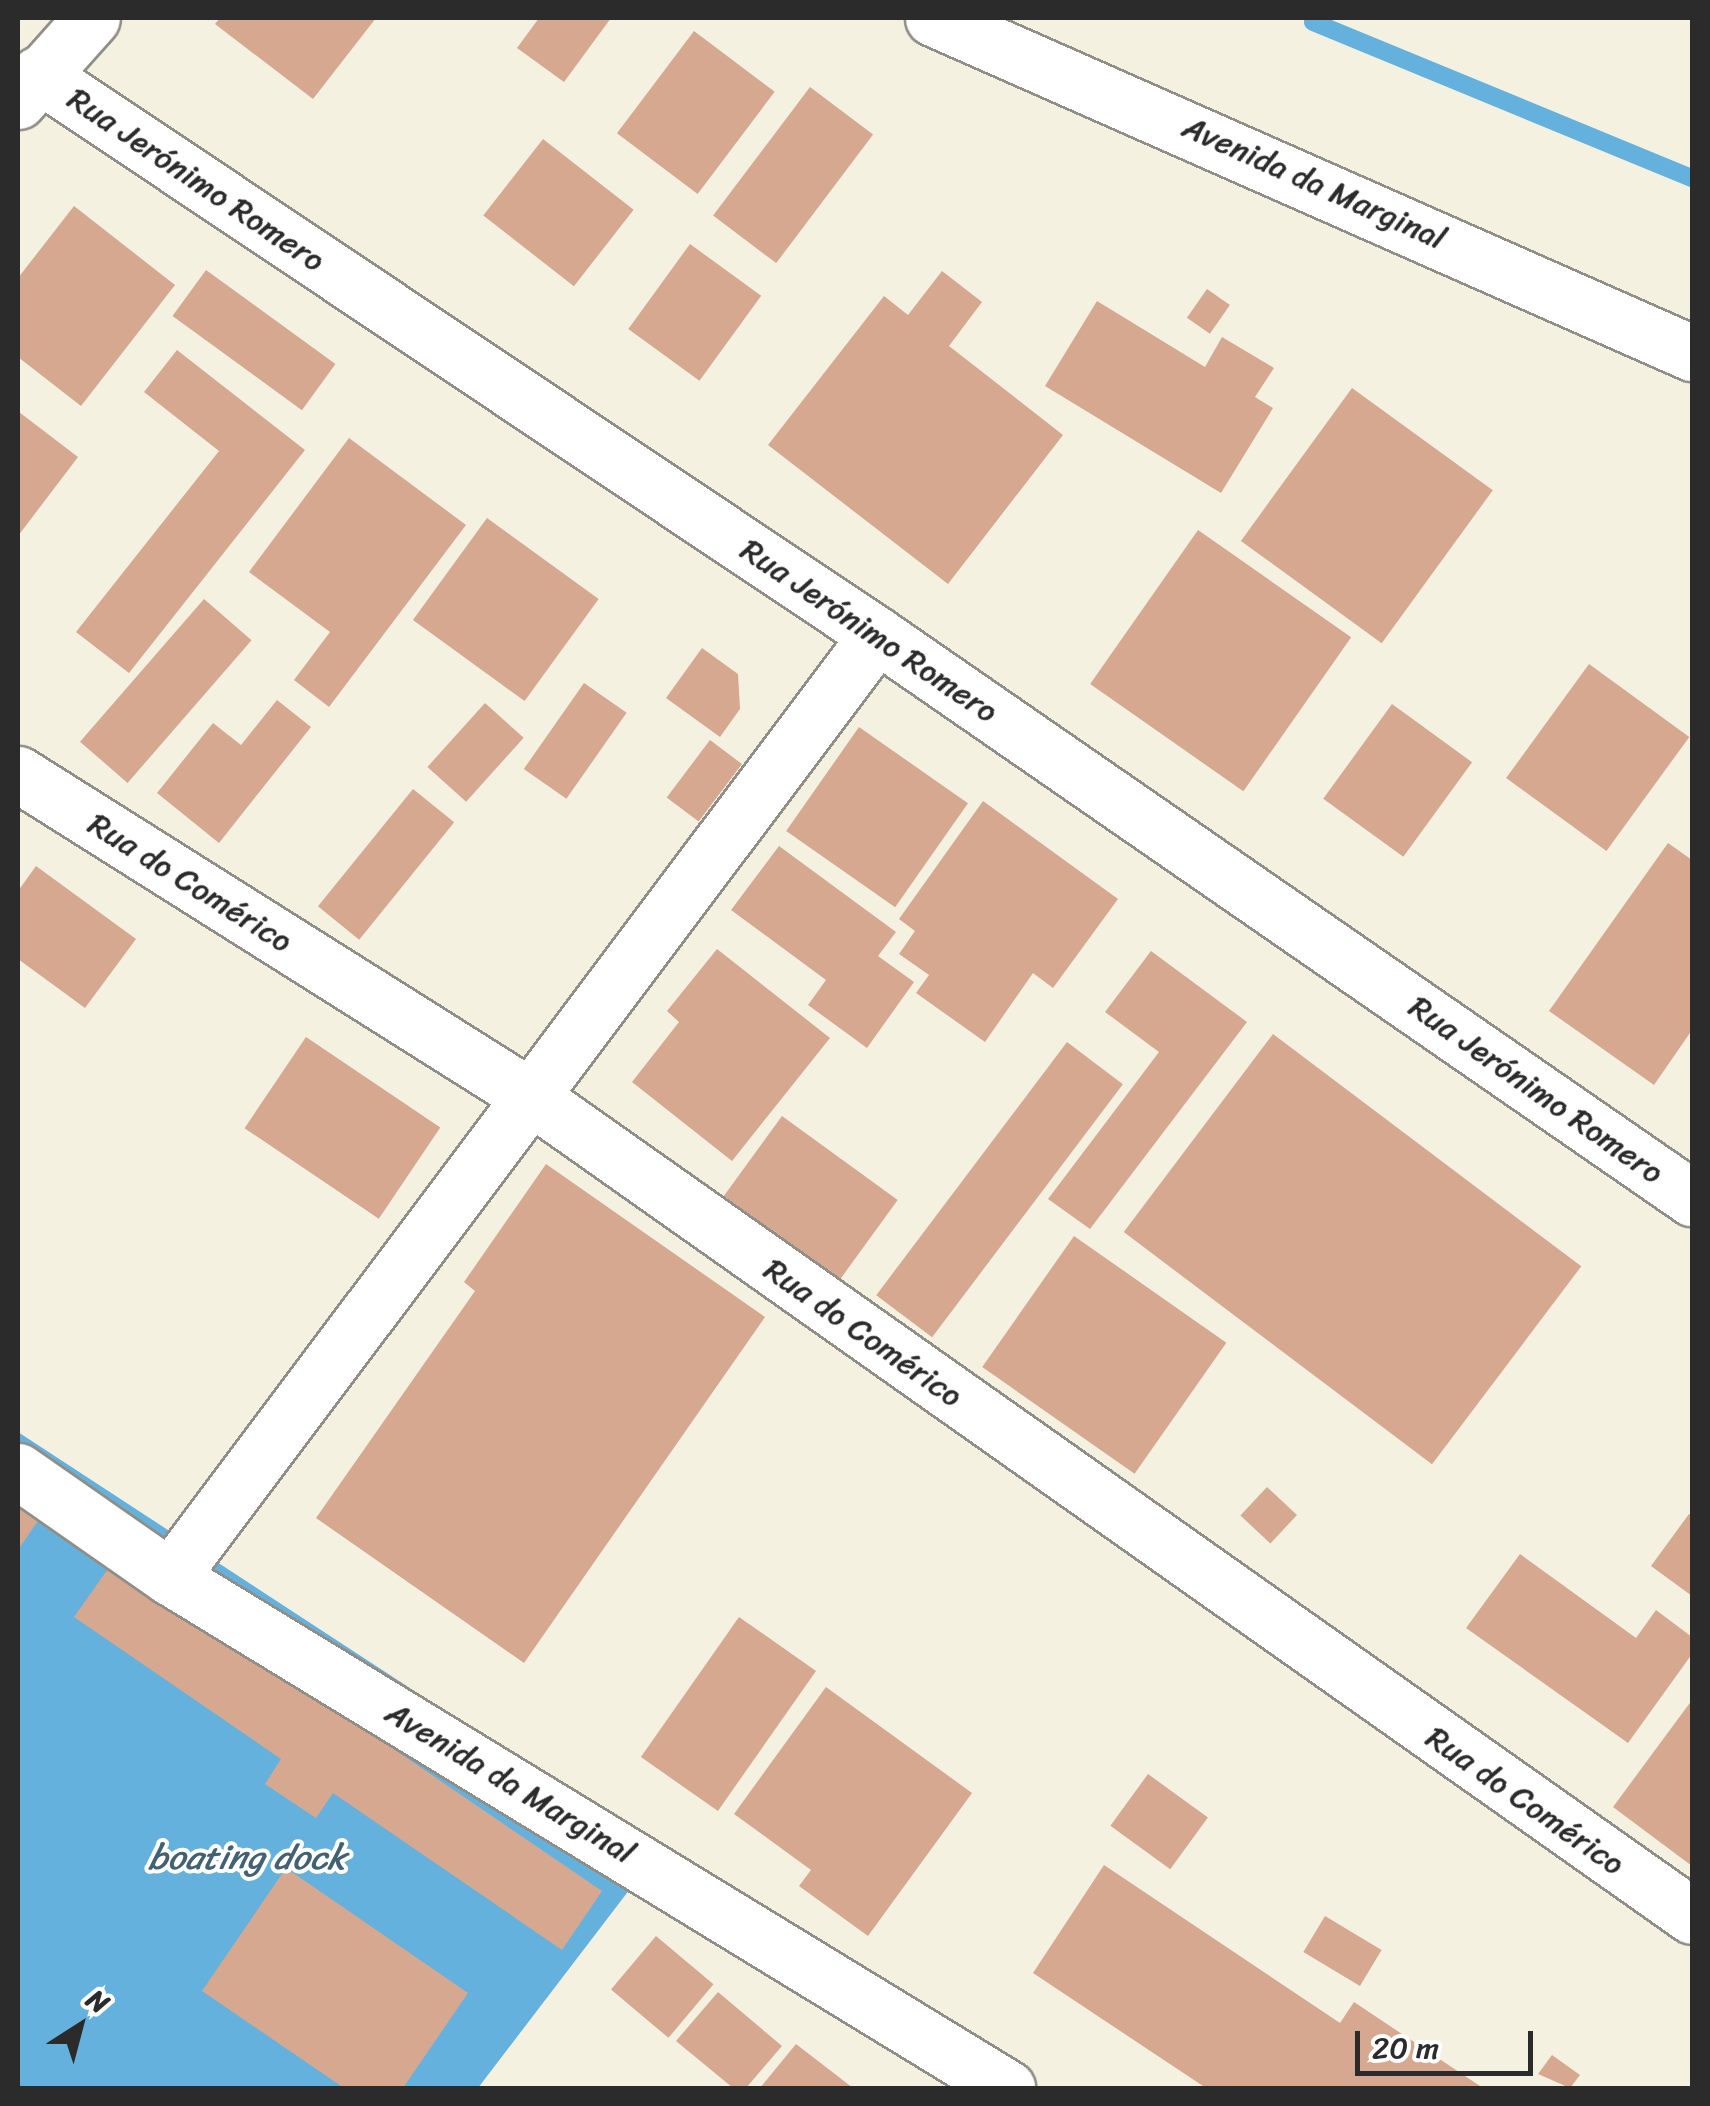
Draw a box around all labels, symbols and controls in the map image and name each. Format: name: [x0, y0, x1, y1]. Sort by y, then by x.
street label: Rua Jerónimo Romero: [60, 80, 332, 280]
street label: Avenida da Marginal: [1177, 108, 1451, 258]
street label: Rua Jerónimo Romero: [733, 531, 1005, 731]
street label: Rua do Comérico: [81, 805, 299, 961]
street label: Rua Jerónimo Romero: [1401, 988, 1671, 1192]
street label: Rua do Comérico: [756, 1250, 970, 1416]
street label: Avenida da Marginal: [379, 1693, 641, 1873]
street label: Rua do Comérico: [1418, 1718, 1632, 1884]
water label: boating dock: [148, 1836, 346, 1878]
north arrow: [30, 1976, 130, 2076]
text: N: [76, 1976, 120, 2027]
scale bar: [1360, 2011, 1538, 2073]
text: 20 m: [1372, 2021, 1439, 2075]

